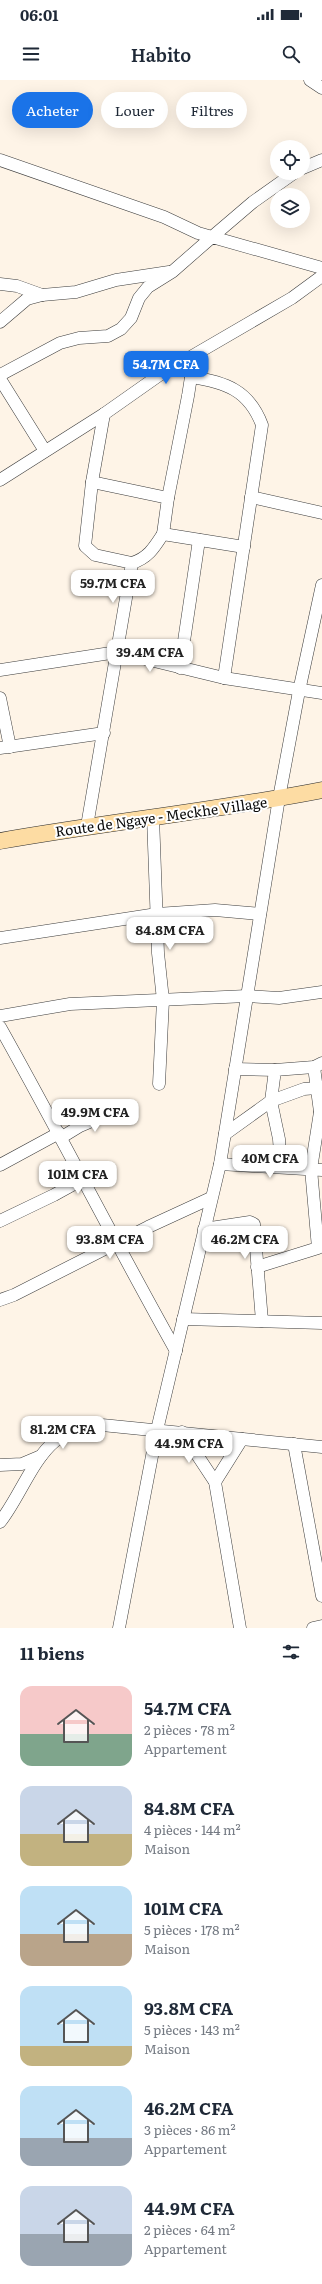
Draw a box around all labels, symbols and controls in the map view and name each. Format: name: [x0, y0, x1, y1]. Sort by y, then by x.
text: 06:01: [20, 3, 58, 26]
text: Habito: [131, 41, 191, 68]
icon: menu: [20, 43, 42, 65]
icon: search: [280, 43, 302, 65]
chip: Acheter: [12, 92, 93, 128]
chip: Louer: [101, 92, 168, 128]
chip: Filtres: [176, 92, 247, 128]
map controls: [270, 140, 310, 228]
button: locate: [270, 140, 310, 180]
button: layers: [270, 188, 310, 228]
pin: 54.7M CFA: [120, 351, 212, 385]
text: 54.7M CFA: [133, 354, 199, 373]
pin: 59.7M CFA: [67, 570, 159, 604]
text: 59.7M CFA: [80, 573, 146, 592]
pin: 39.4M CFA: [104, 639, 196, 673]
text: 39.4M CFA: [116, 642, 184, 661]
street label: Route de Ngaye - Meckhe Village: [54, 791, 268, 841]
pin: 84.8M CFA: [124, 917, 216, 951]
text: 84.8M CFA: [135, 920, 205, 939]
pin: 49.9M CFA: [49, 1099, 141, 1133]
text: 49.9M CFA: [61, 1102, 129, 1121]
pin: 40M CFA: [233, 1145, 307, 1179]
text: 40M CFA: [241, 1148, 299, 1167]
pin: 101M CFA: [37, 1161, 119, 1195]
text: 101M CFA: [48, 1164, 108, 1183]
pin: 93.8M CFA: [64, 1226, 156, 1260]
pin: 46.2M CFA: [199, 1226, 291, 1260]
text: 93.8M CFA: [76, 1229, 144, 1248]
text: 46.2M CFA: [211, 1229, 279, 1248]
pin: 81.2M CFA: [17, 1416, 109, 1450]
text: 81.2M CFA: [30, 1419, 96, 1438]
pin: 44.9M CFA: [143, 1430, 235, 1464]
text: 44.9M CFA: [154, 1433, 224, 1452]
text: 11 biens: [20, 1640, 84, 1665]
icon: filters: [280, 1641, 302, 1663]
text: 54.7M CFA: [144, 1695, 231, 1720]
icon: home: [52, 1702, 100, 1750]
text: 2 pièces · 78 m²: [144, 1720, 235, 1739]
text: Appartement: [144, 1739, 227, 1758]
text: 84.8M CFA: [144, 1795, 234, 1820]
icon: home: [52, 1802, 100, 1850]
text: 4 pièces · 144 m²: [144, 1820, 241, 1839]
text: Maison: [144, 1839, 190, 1858]
text: 101M CFA: [144, 1895, 223, 1920]
icon: home: [52, 1902, 100, 1950]
text: 5 pièces · 178 m²: [144, 1920, 240, 1939]
text: Maison: [144, 1939, 190, 1958]
text: 93.8M CFA: [144, 1995, 233, 2020]
icon: home: [52, 2002, 100, 2050]
text: 5 pièces · 143 m²: [144, 2020, 240, 2039]
text: Maison: [144, 2039, 190, 2058]
text: 46.2M CFA: [144, 2095, 233, 2120]
icon: home: [52, 2102, 100, 2150]
text: 3 pièces · 86 m²: [144, 2120, 236, 2139]
text: Appartement: [144, 2139, 227, 2158]
text: 44.9M CFA: [144, 2195, 234, 2220]
icon: home: [52, 2202, 100, 2250]
text: 2 pièces · 64 m²: [144, 2220, 235, 2239]
text: Appartement: [144, 2239, 227, 2258]

